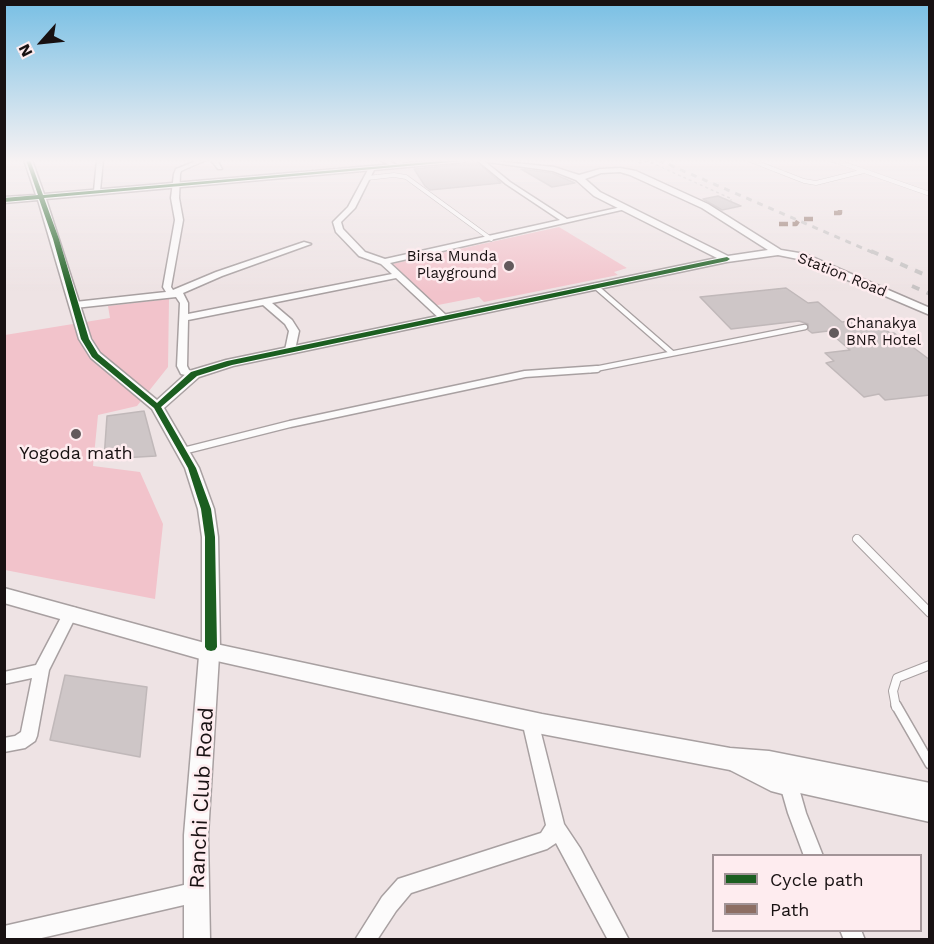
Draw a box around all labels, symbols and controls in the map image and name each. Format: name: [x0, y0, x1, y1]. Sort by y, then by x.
north arrow: [12, 12, 72, 72]
text: N: [14, 41, 37, 60]
place label: Birsa Munda Playground: [407, 248, 497, 283]
street label: Station Road: [795, 249, 889, 301]
marker: Birsa Munda Playground: [502, 259, 516, 273]
place label: Chanakya BNR Hotel: [846, 315, 921, 350]
marker: Chanakya BNR Hotel: [827, 326, 841, 340]
marker: Yogoda math: [69, 427, 83, 441]
place label: Yogoda math: [19, 443, 133, 465]
street label: Ranchi Club Road: [185, 707, 219, 889]
legend: [712, 854, 922, 932]
text: Cycle path: [770, 869, 864, 890]
text: Path: [770, 899, 810, 920]

